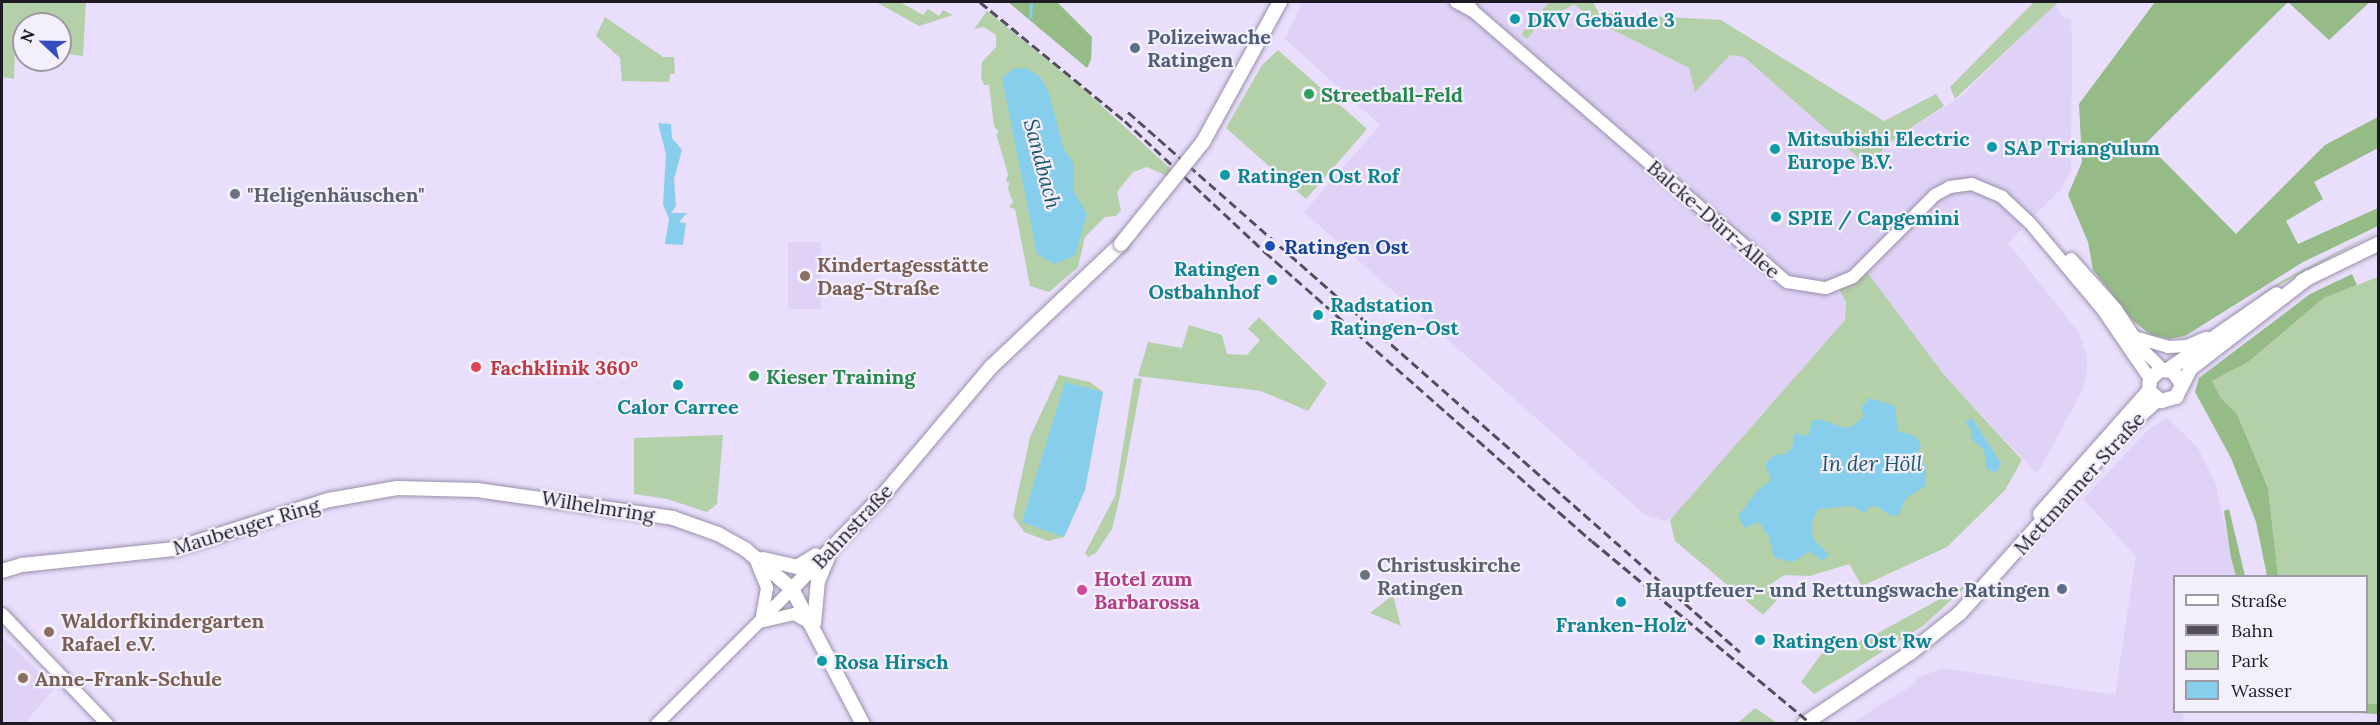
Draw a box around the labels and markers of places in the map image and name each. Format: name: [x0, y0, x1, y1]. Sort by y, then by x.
place label: DKV Gebäude 3: [1527, 7, 1675, 31]
marker: DKV Gebäude 3: [1508, 12, 1522, 26]
place label: Polizeiwache Ratingen: [1147, 24, 1271, 71]
marker: Polizeiwache Ratingen: [1128, 41, 1142, 55]
place label: Streetball-Feld: [1321, 82, 1463, 106]
marker: Streetball-Feld: [1302, 87, 1316, 101]
place label: Mitsubishi Electric Europe B.V.: [1787, 126, 1970, 173]
place label: SAP Triangulum: [2004, 135, 2160, 159]
marker: SAP Triangulum: [1985, 140, 1999, 154]
marker: Mitsubishi Electric Europe B.V.: [1768, 142, 1782, 156]
place label: Ratingen Ost Rof: [1237, 163, 1399, 187]
marker: Ratingen Ost Rof: [1218, 168, 1232, 182]
place label: "Heligenhäuschen": [247, 182, 424, 206]
marker: "Heligenhäuschen": [228, 187, 242, 201]
place label: SPIE / Capgemini: [1788, 205, 1960, 229]
marker: SPIE / Capgemini: [1769, 210, 1783, 224]
place label: Ratingen Ost: [1284, 234, 1409, 258]
marker: Ratingen Ost: [1261, 237, 1279, 255]
place label: Kindertagesstätte Daag-Straße: [817, 252, 989, 299]
place label: Ratingen Ostbahnhof: [1149, 256, 1260, 303]
marker: Kindertagesstätte Daag-Straße: [798, 269, 812, 283]
marker: Ratingen Ostbahnhof: [1265, 273, 1279, 287]
place label: Radstation Ratingen-Ost: [1330, 292, 1459, 339]
marker: Radstation Ratingen-Ost: [1311, 308, 1325, 322]
place label: Fachklinik 360°: [490, 355, 638, 379]
marker: Fachklinik 360°: [467, 358, 485, 376]
place label: Kieser Training: [766, 364, 915, 388]
marker: Kieser Training: [747, 369, 761, 383]
marker: Calor Carree: [671, 378, 685, 392]
place label: Calor Carree: [617, 394, 739, 418]
place label: Christuskirche Ratingen: [1377, 552, 1521, 599]
place label: Hotel zum Barbarossa: [1094, 566, 1200, 613]
marker: Christuskirche Ratingen: [1358, 568, 1372, 582]
place label: Hauptfeuer- und Rettungswache Ratingen: [1645, 577, 2050, 601]
marker: Hauptfeuer- und Rettungswache Ratingen: [2055, 582, 2069, 596]
marker: Hotel zum Barbarossa: [1075, 583, 1089, 597]
marker: Franken-Holz: [1614, 595, 1628, 609]
place label: Waldorfkindergarten Rafael e.V.: [61, 608, 264, 655]
place label: Franken-Holz: [1556, 612, 1686, 636]
marker: Waldorfkindergarten Rafael e.V.: [42, 625, 56, 639]
place label: Ratingen Ost Rw: [1772, 628, 1932, 652]
marker: Ratingen Ost Rw: [1753, 633, 1767, 647]
place label: Rosa Hirsch: [834, 649, 949, 673]
marker: Rosa Hirsch: [815, 654, 829, 668]
place label: Anne-Frank-Schule: [35, 666, 222, 690]
marker: Anne-Frank-Schule: [16, 671, 30, 685]

